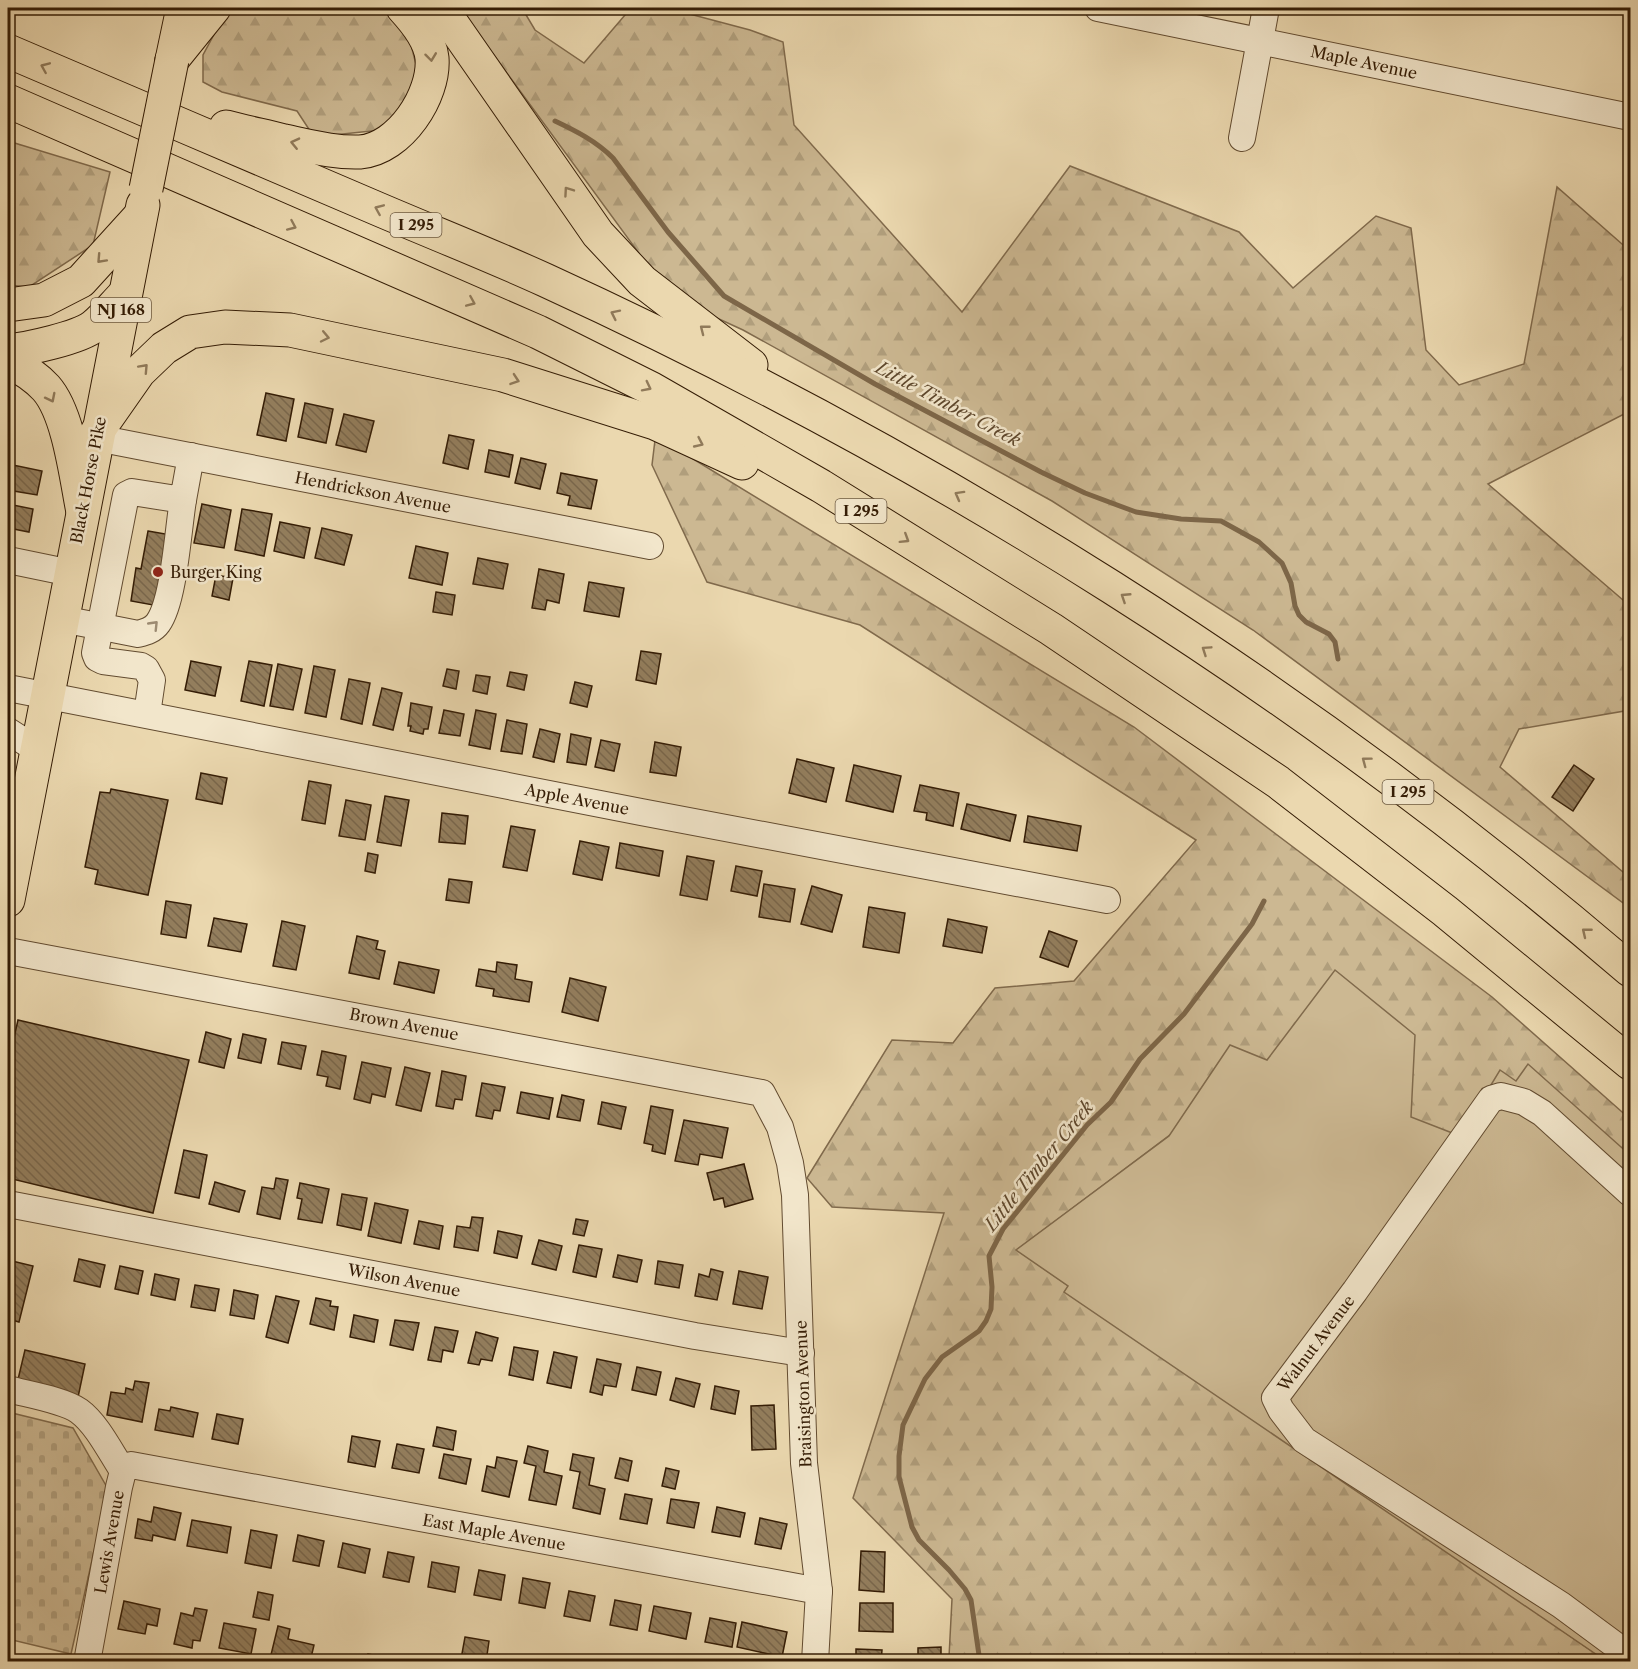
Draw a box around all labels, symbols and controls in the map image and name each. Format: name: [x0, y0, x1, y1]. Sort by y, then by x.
street label: Maple Avenue: [1309, 41, 1419, 83]
one-way arrow: [424, 53, 436, 62]
one-way arrow: [40, 62, 51, 74]
one-way arrow: [291, 138, 301, 151]
one-way arrow: [564, 187, 575, 198]
one-way arrow: [374, 204, 385, 216]
road number: I 295: [390, 213, 442, 237]
one-way arrow: [286, 219, 297, 231]
one-way arrow: [97, 252, 108, 263]
one-way arrow: [465, 295, 476, 307]
road number: NJ 168: [91, 298, 151, 322]
one-way arrow: [610, 310, 621, 321]
one-way arrow: [700, 325, 711, 336]
one-way arrow: [319, 330, 329, 343]
water label: Little Timber Creek: [870, 356, 1025, 452]
one-way arrow: [137, 364, 148, 374]
one-way arrow: [509, 372, 520, 385]
one-way arrow: [641, 380, 651, 391]
one-way arrow: [44, 391, 55, 402]
street label: Black Horse Pike: [66, 415, 110, 545]
one-way arrow: [693, 436, 704, 448]
street label: Hendrickson Avenue: [293, 467, 453, 517]
one-way arrow: [955, 491, 965, 502]
road number: I 295: [836, 499, 886, 523]
one-way arrow: [898, 532, 909, 543]
place label: Burger King: [170, 562, 262, 582]
marker: Burger King: [151, 565, 165, 579]
one-way arrow: [1121, 593, 1132, 604]
one-way arrow: [147, 621, 158, 631]
one-way arrow: [1201, 646, 1212, 657]
one-way arrow: [1362, 757, 1373, 768]
street label: Apple Avenue: [522, 779, 631, 819]
road number: I 295: [1382, 780, 1434, 804]
one-way arrow: [1582, 929, 1593, 940]
street label: Brown Avenue: [348, 1004, 460, 1044]
water label: Little Timber Creek: [979, 1096, 1099, 1237]
street label: Wilson Avenue: [345, 1259, 462, 1301]
street label: Walnut Avenue: [1273, 1291, 1359, 1396]
street label: Braisington Avenue: [790, 1320, 816, 1468]
street label: Lewis Avenue: [90, 1489, 128, 1595]
street label: East Maple Avenue: [421, 1510, 567, 1554]

